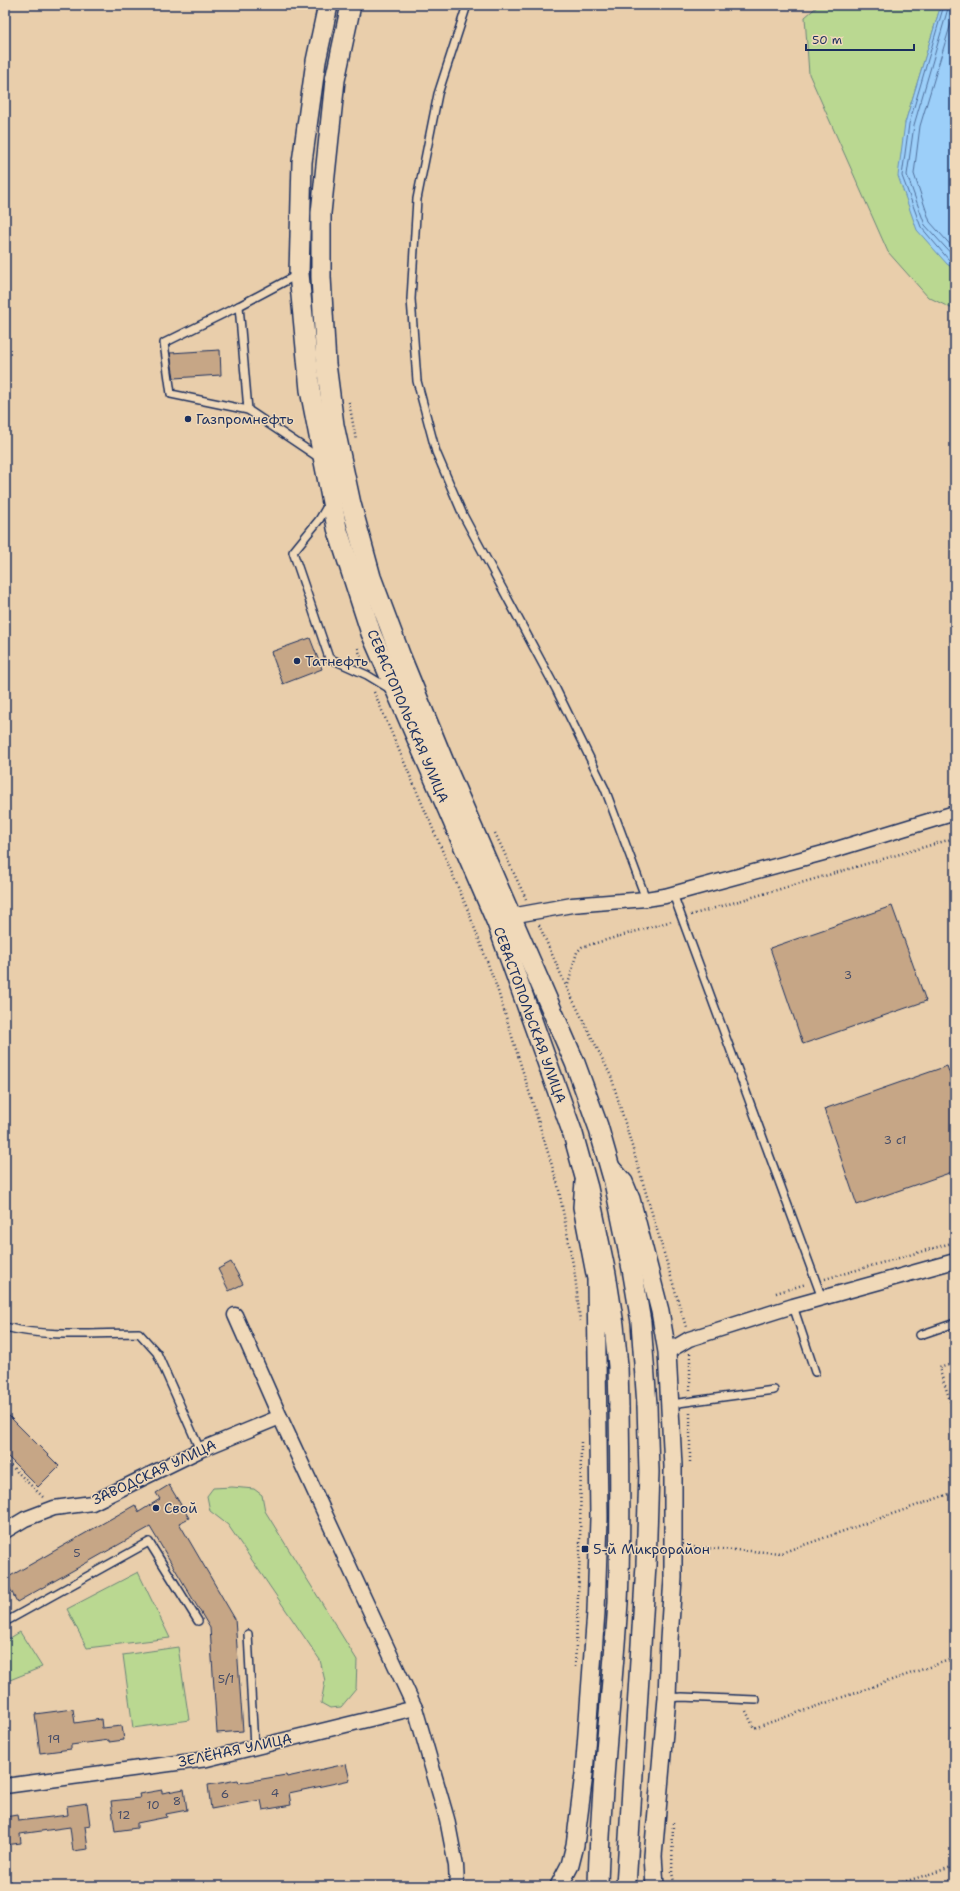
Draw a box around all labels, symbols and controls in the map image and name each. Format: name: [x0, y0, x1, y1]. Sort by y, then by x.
scale bar: [806, 26, 914, 52]
text: 50 m: [812, 32, 842, 48]
place label: Газпромнефть: [196, 410, 294, 428]
marker: Газпромнефть: [183, 414, 193, 424]
street label: СЕВАСТОПОЛЬСКАЯ УЛИЦА: [363, 627, 453, 805]
place label: Татнефть: [305, 652, 368, 670]
marker: Татнефть: [292, 656, 302, 666]
street label: СЕВАСТОПОЛЬСКАЯ УЛИЦА: [490, 924, 570, 1106]
house number: 3: [844, 967, 852, 983]
house number: 3 с1: [884, 1132, 906, 1148]
street label: ЗАВОДСКАЯ УЛИЦА: [89, 1435, 219, 1509]
place label: Свой: [164, 1499, 197, 1517]
marker: Свой: [151, 1503, 161, 1513]
place label: 5-й Микрорайон: [593, 1540, 710, 1558]
marker: 5-й Микрорайон: [580, 1544, 590, 1554]
house number: 5: [73, 1545, 81, 1561]
house number: 5/1: [218, 1671, 234, 1687]
street label: ЗЕЛЁНАЯ УЛИЦА: [177, 1729, 293, 1771]
house number: 19: [48, 1731, 60, 1747]
house number: 4: [271, 1785, 279, 1801]
house number: 6: [221, 1786, 229, 1802]
house number: 8: [173, 1793, 181, 1809]
house number: 10: [146, 1797, 160, 1813]
house number: 12: [118, 1807, 130, 1823]

